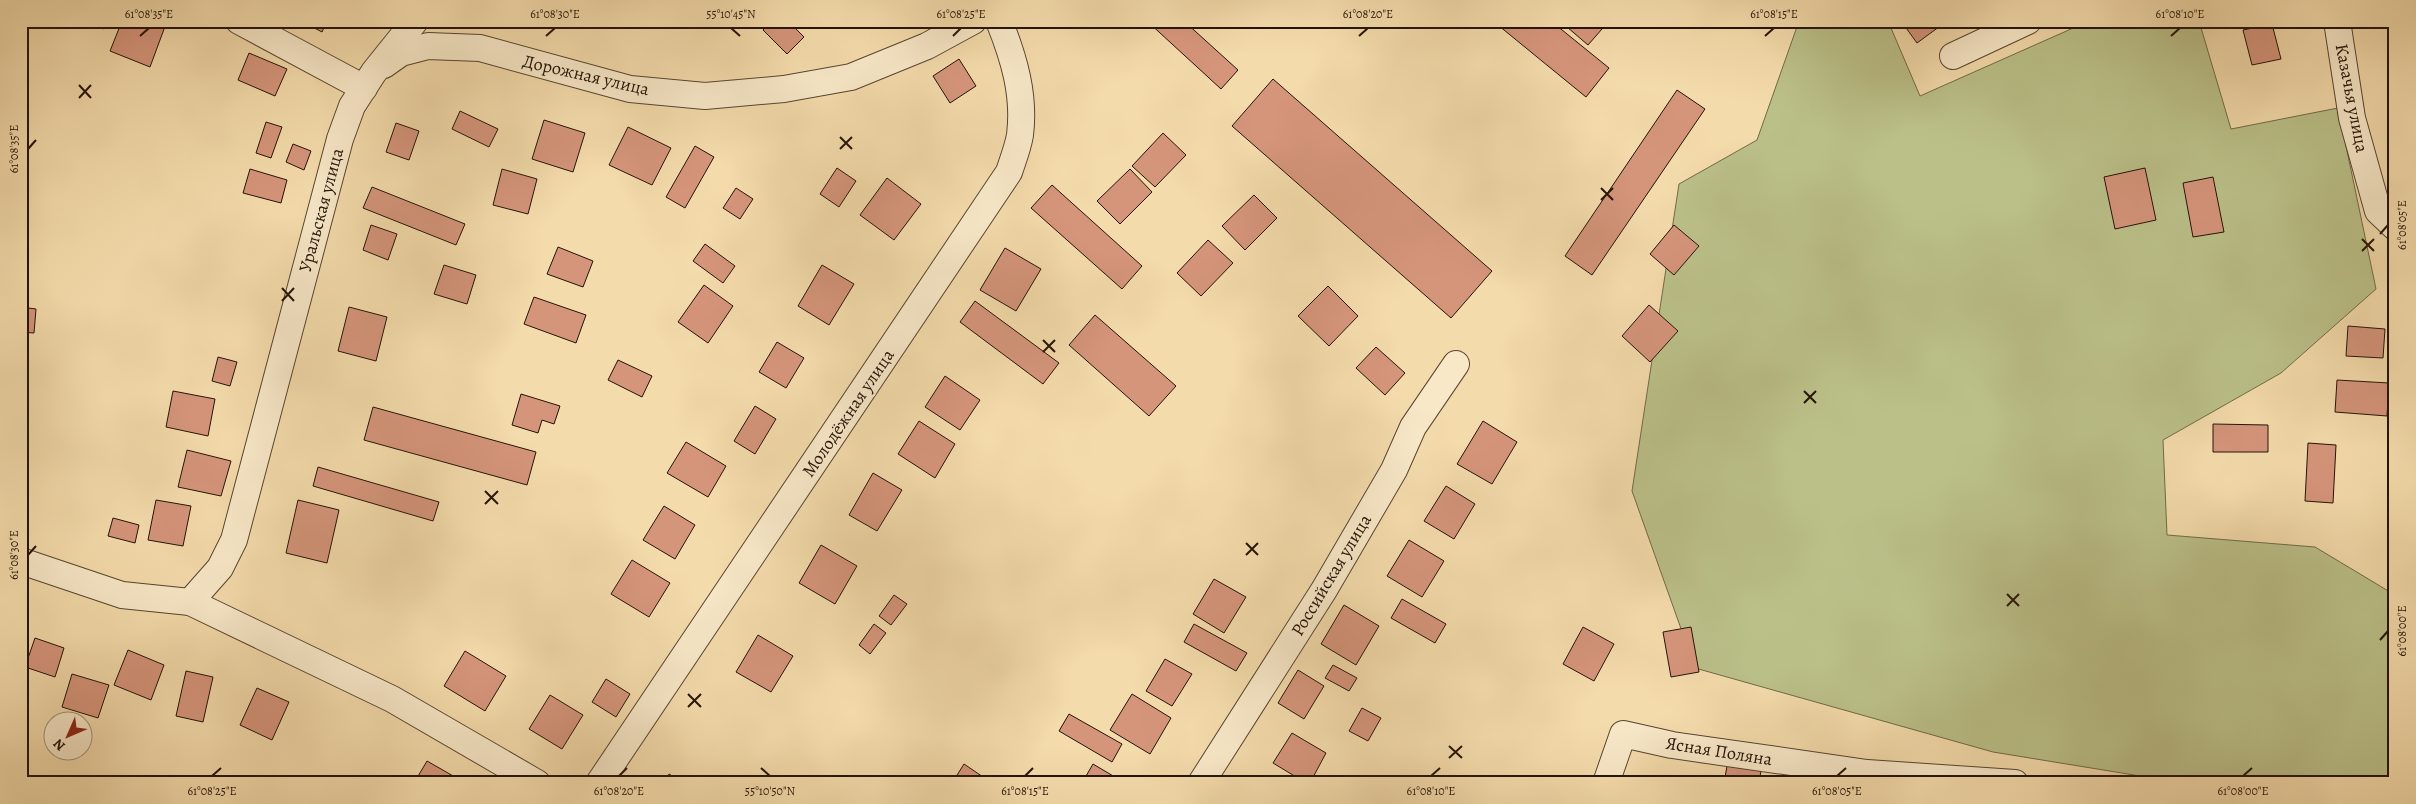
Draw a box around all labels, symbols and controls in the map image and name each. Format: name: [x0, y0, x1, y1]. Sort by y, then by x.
text: 61°08'35"E: [125, 6, 173, 22]
text: 61°08'30"E: [530, 6, 580, 22]
text: 55°10'45"N: [706, 6, 756, 22]
text: 61°08'25"E: [936, 6, 986, 22]
text: 61°08'20"E: [1343, 6, 1393, 22]
text: 61°08'15"E: [1750, 6, 1798, 22]
text: 61°08'10"E: [2156, 6, 2204, 22]
street label: Казачья улица: [2330, 42, 2374, 155]
street label: Дорожная улица: [520, 49, 652, 101]
text: 61°08'35"E: [6, 125, 22, 173]
street label: Уральская улица: [293, 145, 349, 275]
text: 61°08'05"E: [2394, 200, 2410, 250]
street label: Молодёжная улица: [796, 344, 900, 482]
street label: Российская улица: [1285, 509, 1377, 640]
text: 61°08'30"E: [6, 530, 22, 580]
text: 61°08'00"E: [2394, 605, 2410, 657]
north arrow: [42, 712, 92, 762]
street label: Ясная Поляна: [1664, 731, 1775, 771]
text: N: [49, 735, 69, 755]
text: 61°08'25"E: [187, 783, 237, 799]
text: 61°08'20"E: [594, 783, 644, 799]
text: 55°10'50"N: [745, 783, 796, 799]
text: 61°08'15"E: [1001, 783, 1049, 799]
text: 61°08'10"E: [1407, 783, 1455, 799]
text: 61°08'05"E: [1812, 783, 1862, 799]
text: 61°08'00"E: [2217, 783, 2269, 799]

